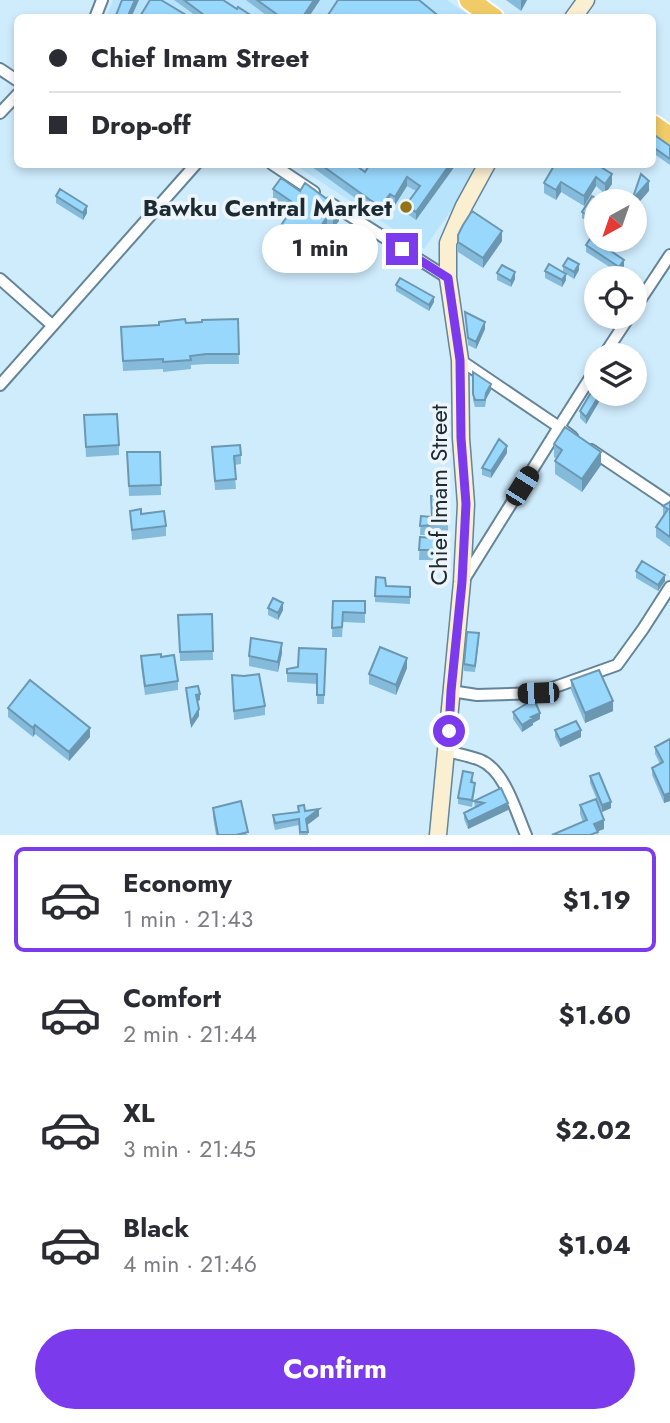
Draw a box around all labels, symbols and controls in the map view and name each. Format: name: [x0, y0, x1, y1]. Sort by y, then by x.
text: Chief Imam Street: [91, 39, 309, 77]
text: Drop-off: [91, 106, 191, 144]
north arrow: [584, 189, 648, 252]
map controls: [584, 189, 647, 406]
place label: Bawku Central Market: [143, 190, 392, 225]
marker: Bawku Central Market: [398, 199, 414, 215]
callout: 1 min: [262, 224, 378, 274]
text: 1 min: [291, 231, 349, 265]
route end: [386, 233, 418, 265]
button: locate: [584, 266, 647, 329]
button: layers: [584, 343, 647, 406]
street label: Chief Imam Street: [421, 404, 456, 586]
car: [502, 463, 543, 509]
car: [517, 682, 560, 704]
route start: [433, 715, 465, 747]
text: Economy: [123, 864, 232, 902]
icon: car: [39, 868, 102, 931]
text: $1.19: [563, 881, 631, 919]
text: 1 min · 21:43: [123, 902, 253, 936]
text: Comfort: [123, 979, 221, 1017]
icon: car: [39, 983, 102, 1046]
text: $1.60: [559, 996, 631, 1034]
text: 2 min · 21:44: [123, 1017, 257, 1051]
text: XL: [123, 1094, 155, 1132]
icon: car: [39, 1098, 102, 1161]
text: $2.02: [555, 1111, 631, 1149]
text: 3 min · 21:45: [123, 1132, 256, 1166]
text: Black: [123, 1209, 189, 1247]
icon: car: [39, 1213, 102, 1276]
text: $1.04: [558, 1226, 631, 1264]
text: 4 min · 21:46: [123, 1247, 257, 1281]
button: Confirm: [35, 1329, 635, 1409]

